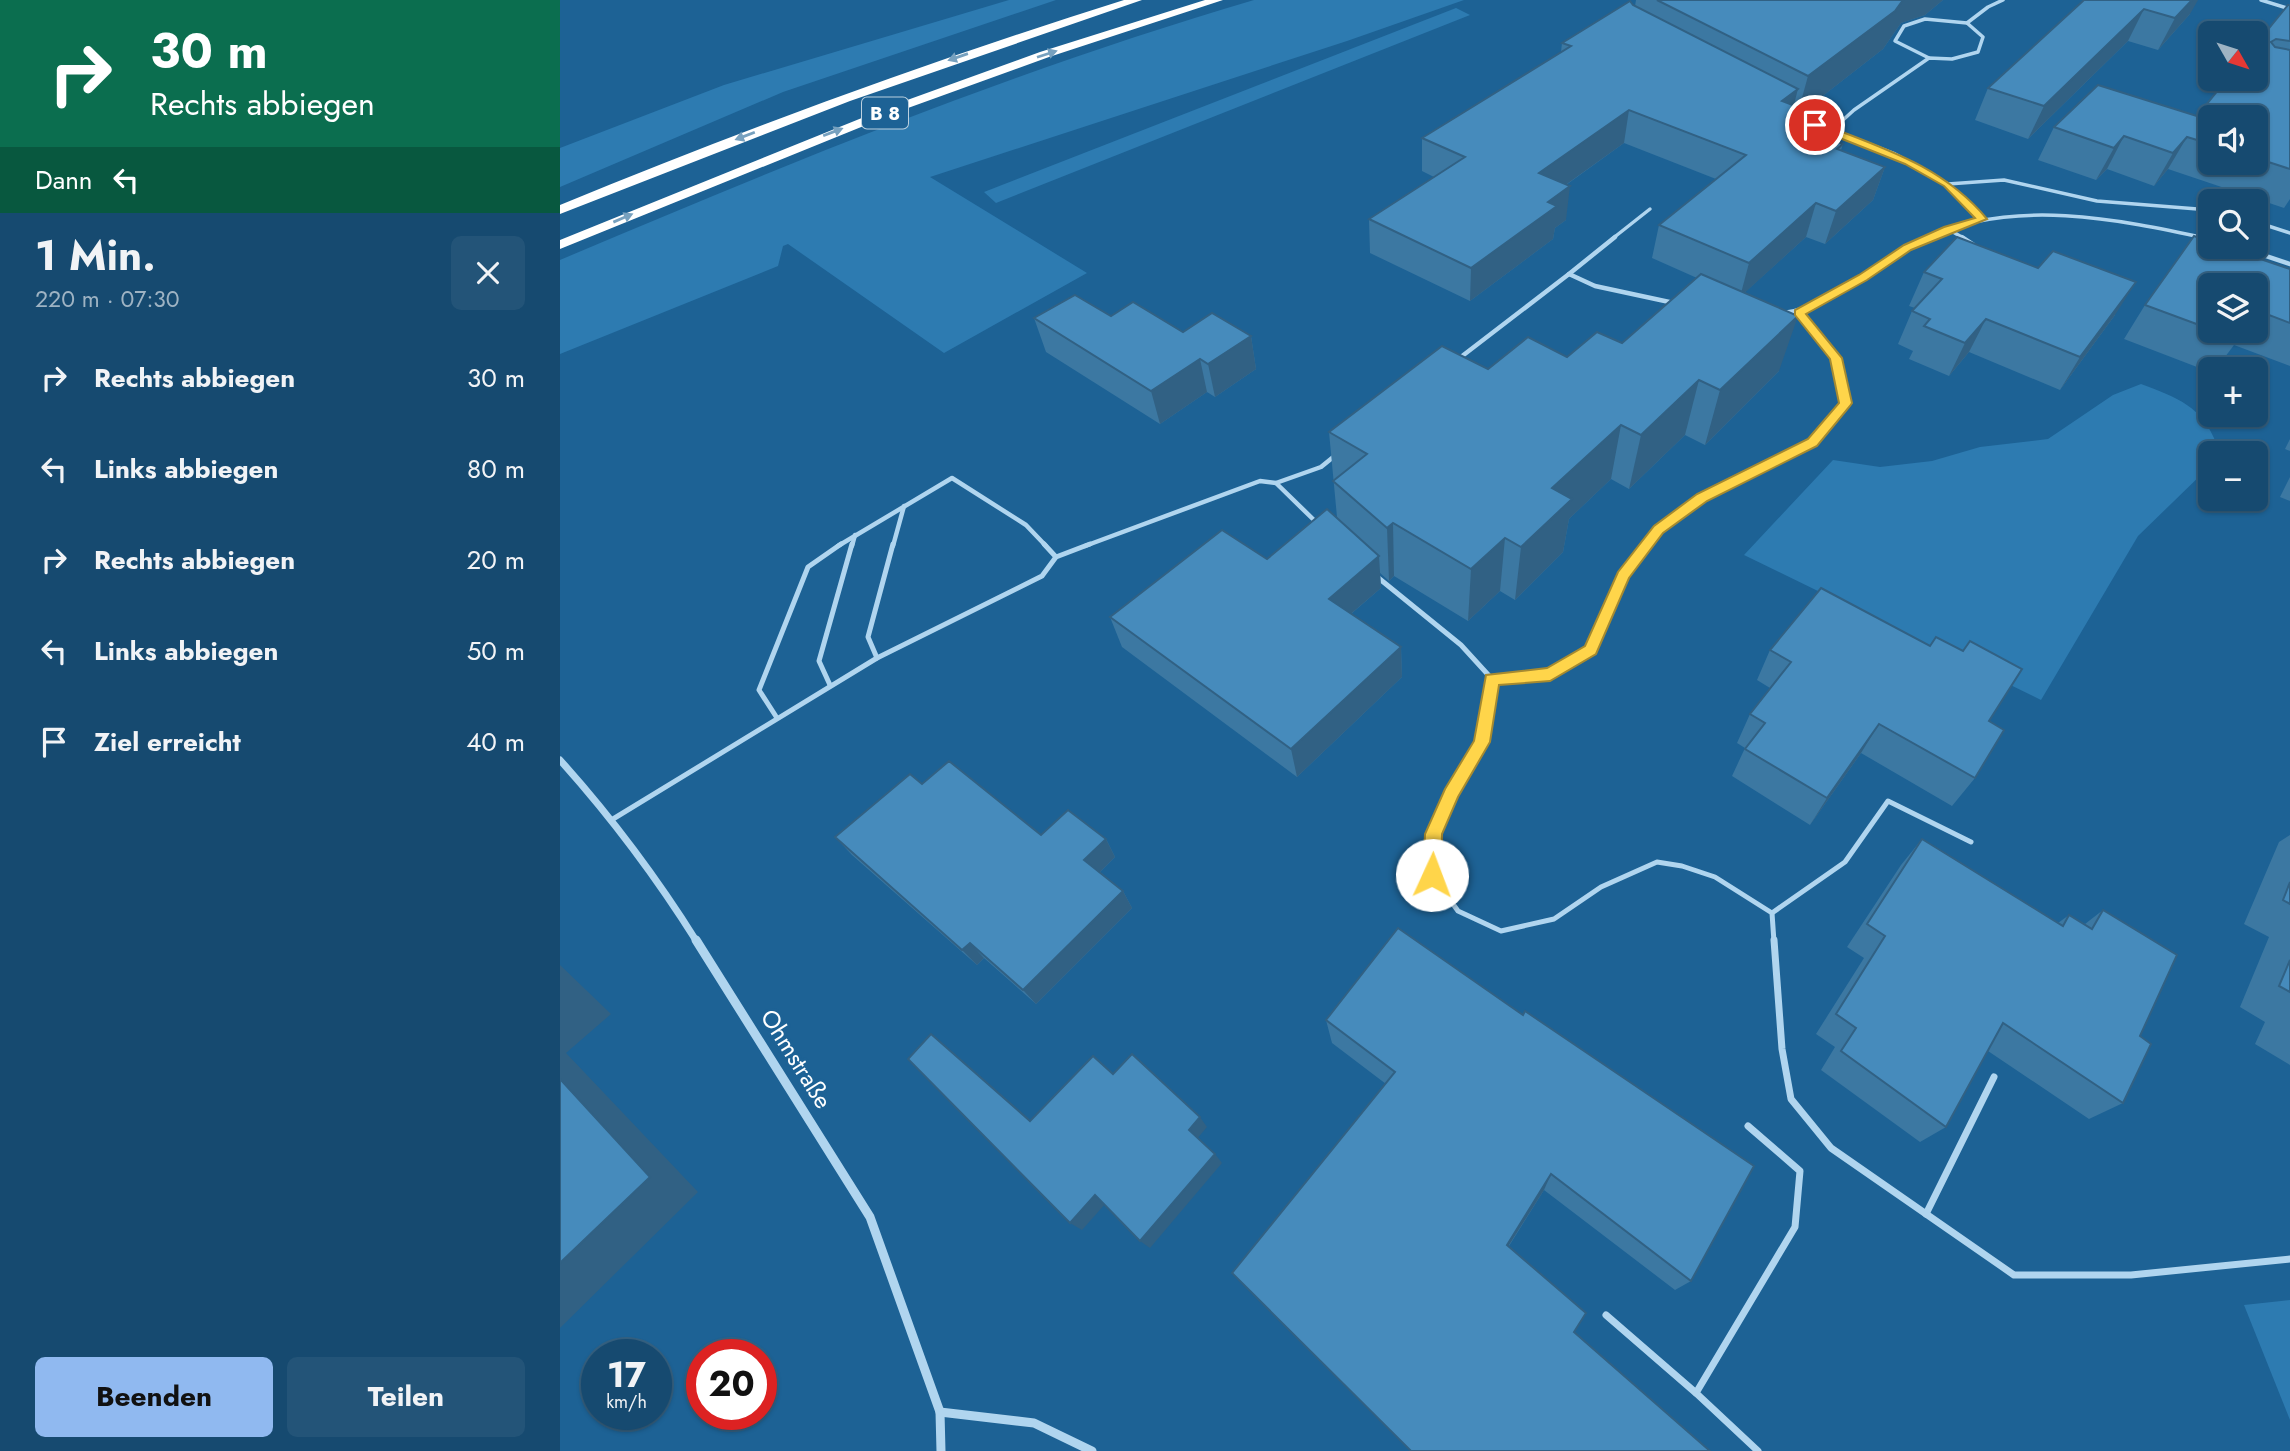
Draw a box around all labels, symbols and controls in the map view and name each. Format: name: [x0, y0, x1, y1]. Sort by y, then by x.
text: 30 m: [150, 16, 268, 86]
north arrow: [2198, 21, 2268, 91]
map controls: [2198, 21, 2268, 511]
icon: right: [35, 28, 126, 119]
one-way arrow: [1037, 49, 1058, 59]
one-way arrow: [948, 52, 969, 63]
text: Rechts abbiegen: [150, 81, 375, 127]
pin: [1785, 95, 1845, 155]
road number: B 8: [862, 97, 908, 128]
button: sound: [2198, 105, 2268, 175]
icon: arrive: [1796, 106, 1834, 144]
one-way arrow: [823, 126, 844, 137]
one-way arrow: [734, 130, 755, 141]
text: Dann: [35, 161, 93, 199]
icon: left: [107, 161, 145, 199]
button: search: [2198, 189, 2268, 259]
one-way arrow: [612, 212, 633, 223]
text: 1 Min.: [35, 225, 156, 286]
button: close: [451, 236, 525, 310]
button: layers: [2198, 273, 2268, 343]
text: 220 m · 07:30: [35, 282, 180, 316]
button: +: [2198, 357, 2268, 427]
icon: right: [35, 359, 73, 397]
text: Rechts abbiegen: [94, 359, 295, 397]
text: 30 m: [467, 359, 525, 397]
button: −: [2198, 441, 2268, 511]
icon: left: [35, 450, 73, 488]
text: Links abbiegen: [94, 450, 278, 488]
text: 80 m: [467, 450, 525, 488]
icon: right: [35, 541, 73, 579]
text: Rechts abbiegen: [94, 541, 295, 579]
text: 20 m: [467, 541, 525, 579]
icon: left: [35, 632, 73, 670]
text: Links abbiegen: [94, 632, 278, 670]
text: 50 m: [467, 632, 525, 670]
icon: arrive: [35, 723, 73, 761]
text: Ziel erreicht: [94, 723, 241, 761]
text: 40 m: [466, 723, 525, 761]
position arrow: [1395, 838, 1469, 912]
street label: Ohmstraße: [752, 1002, 841, 1115]
speed limit sign: 20: [686, 1339, 777, 1430]
text: 17: [607, 1350, 646, 1400]
button: Beenden: [35, 1357, 273, 1437]
button: Teilen: [287, 1357, 525, 1437]
text: km/h: [606, 1389, 647, 1415]

